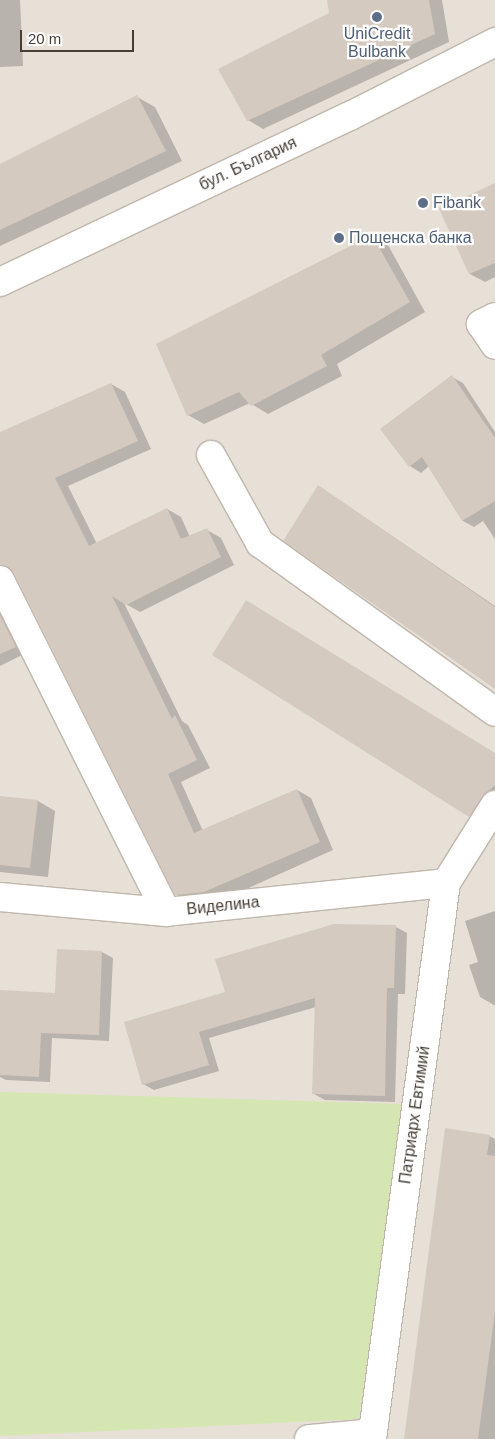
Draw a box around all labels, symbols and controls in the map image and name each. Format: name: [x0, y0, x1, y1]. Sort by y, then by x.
marker: UniCredit Bulbank: [371, 11, 383, 23]
scale bar: [22, 20, 136, 52]
place label: UniCredit Bulbank: [344, 24, 410, 62]
text: 20 m: [28, 30, 61, 47]
street label: бул. България: [196, 133, 300, 195]
place label: Fibank: [433, 193, 481, 213]
marker: Fibank: [417, 197, 429, 209]
place label: Пощенска банка: [349, 228, 472, 248]
marker: Пощенска банка: [333, 232, 345, 244]
street label: Виделина: [186, 893, 260, 919]
street label: Патриарх Евтимий: [396, 1045, 434, 1185]

